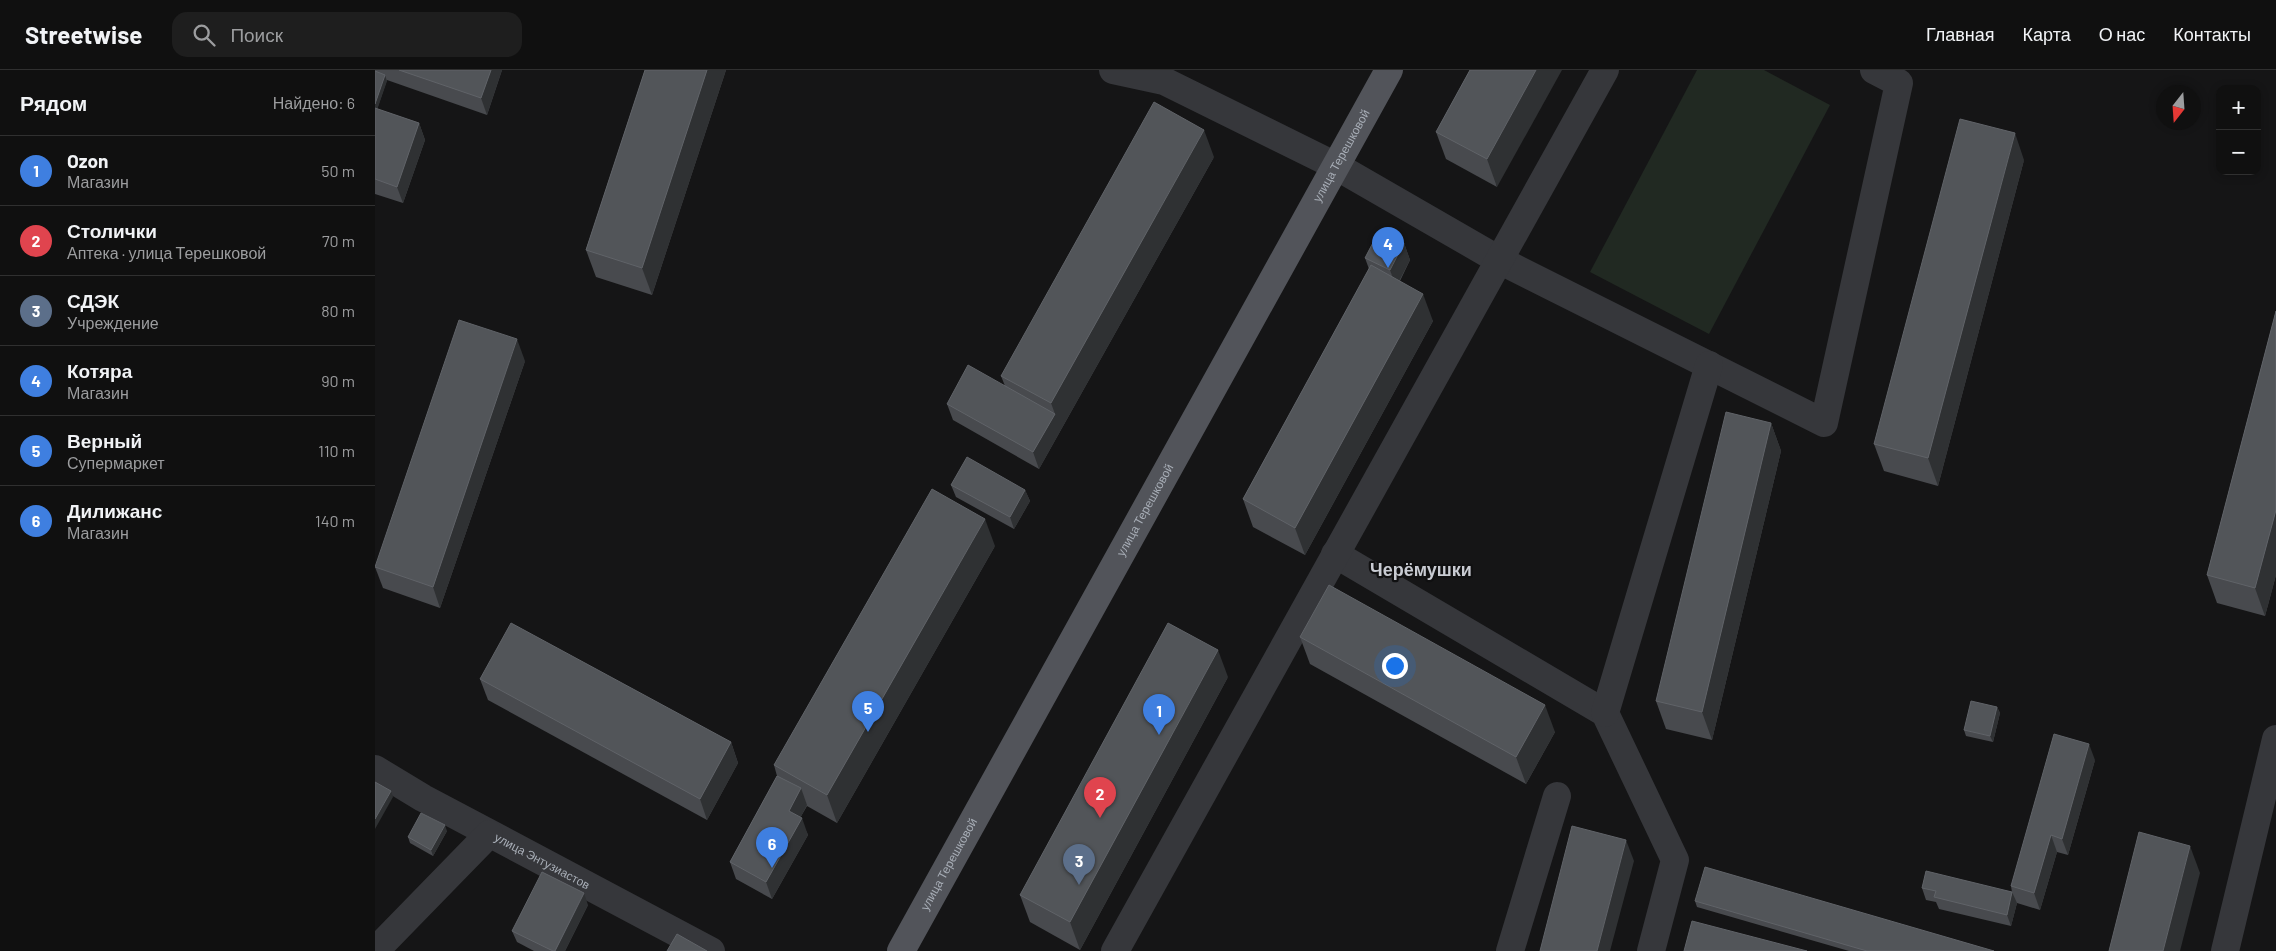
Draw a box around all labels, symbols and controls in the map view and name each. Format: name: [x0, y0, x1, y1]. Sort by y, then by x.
search box: [172, 12, 522, 57]
text: Streetwise: [25, 20, 142, 49]
icon: search: [190, 21, 218, 49]
text: Поиск: [230, 23, 283, 46]
text: Главная: [1926, 23, 1995, 45]
text: Карта: [2023, 23, 2071, 45]
text: О нас: [2099, 23, 2145, 45]
text: Контакты: [2173, 23, 2251, 45]
north arrow: [2156, 85, 2201, 130]
map controls: [2216, 85, 2261, 175]
button: +: [2216, 85, 2261, 130]
text: Рядом: [20, 90, 87, 115]
text: Найдено: 6: [273, 93, 355, 112]
street label: улица Терешковой: [1309, 107, 1372, 205]
button: −: [2216, 130, 2261, 175]
text: Ozon: [67, 149, 109, 172]
text: 1: [33, 161, 39, 180]
text: 50 m: [321, 161, 355, 180]
text: Магазин: [67, 172, 129, 191]
text: Столички: [67, 219, 157, 242]
pin: 4: [1372, 227, 1404, 268]
text: 2: [32, 231, 40, 250]
text: 70 m: [322, 231, 355, 250]
text: Аптека · улица Терешковой: [67, 243, 266, 262]
text: СДЭК: [67, 289, 119, 312]
text: 3: [32, 301, 40, 320]
text: 80 m: [321, 301, 355, 320]
text: Учреждение: [67, 313, 159, 332]
text: Котяра: [67, 359, 132, 382]
text: 4: [31, 371, 41, 390]
text: 90 m: [321, 371, 355, 390]
text: Магазин: [67, 383, 129, 402]
text: Верный: [67, 429, 142, 452]
text: 5: [32, 441, 40, 460]
text: 110 m: [318, 441, 355, 460]
text: Супермаркет: [67, 453, 165, 472]
street label: улица Терешковой: [1113, 461, 1176, 559]
text: Дилижанс: [67, 499, 162, 522]
text: 6: [32, 511, 40, 530]
text: 140 m: [315, 511, 355, 530]
text: Магазин: [67, 523, 129, 542]
district label: Черёмушки: [1370, 558, 1472, 580]
your location: [1382, 653, 1408, 679]
pin: 5: [852, 691, 884, 732]
pin: 1: [1143, 694, 1175, 735]
pin: 2: [1084, 777, 1116, 818]
street label: улица Терешковой: [917, 815, 979, 913]
pin: 6: [756, 827, 788, 868]
street label: улица Энтузиастов: [492, 829, 593, 891]
pin: 3: [1063, 844, 1095, 885]

